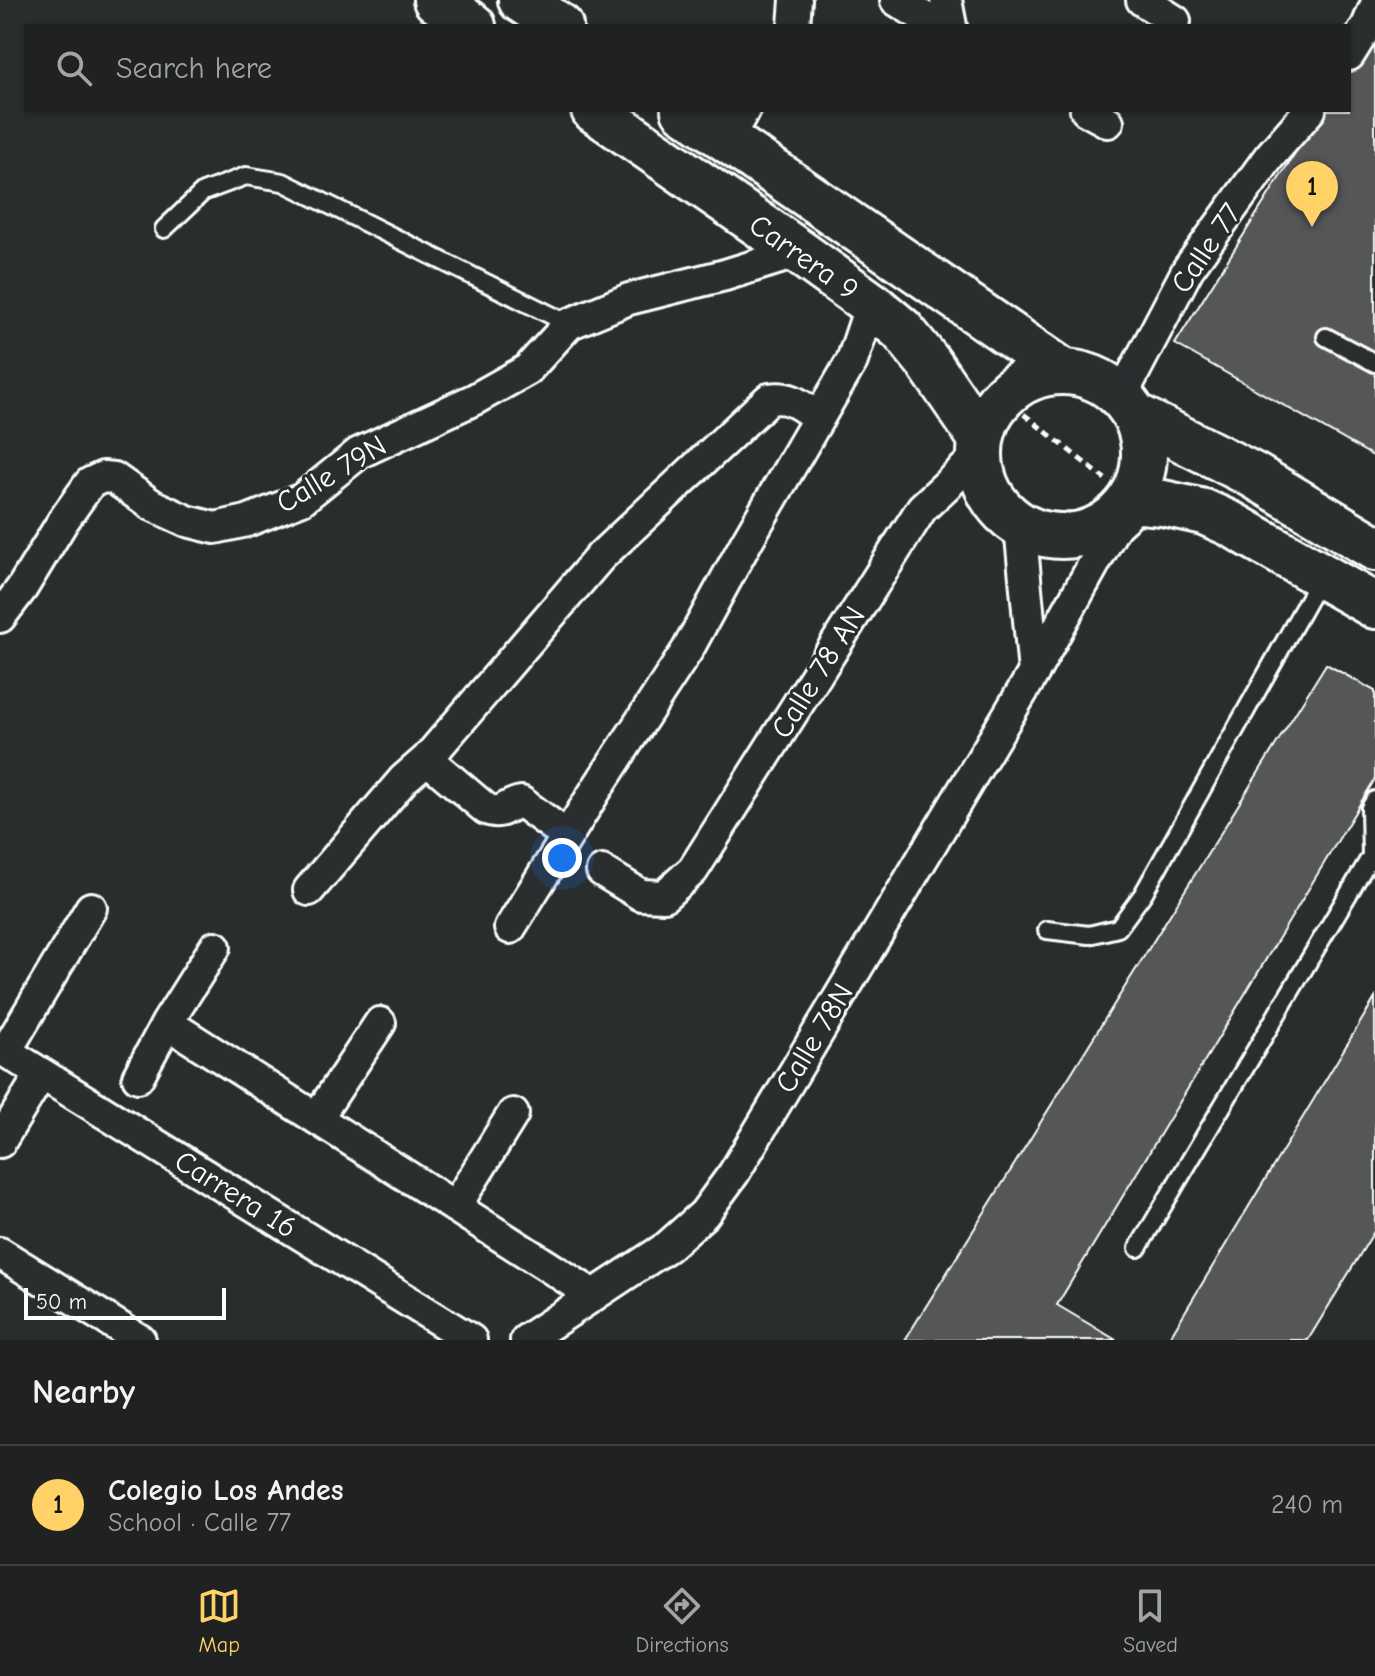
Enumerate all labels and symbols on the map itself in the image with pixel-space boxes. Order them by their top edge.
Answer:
pin: 1 [1286,161,1338,227]
street label: Calle 77 [1164,197,1249,300]
street label: Carrera 9 [742,207,865,308]
street label: Calle 79N [270,428,393,521]
street label: Calle 78 AN [764,600,873,745]
your location [542,838,582,878]
street label: Calle 78N [768,977,861,1099]
street label: Carrera 16 [168,1143,303,1246]
scale bar [24,1284,226,1320]

